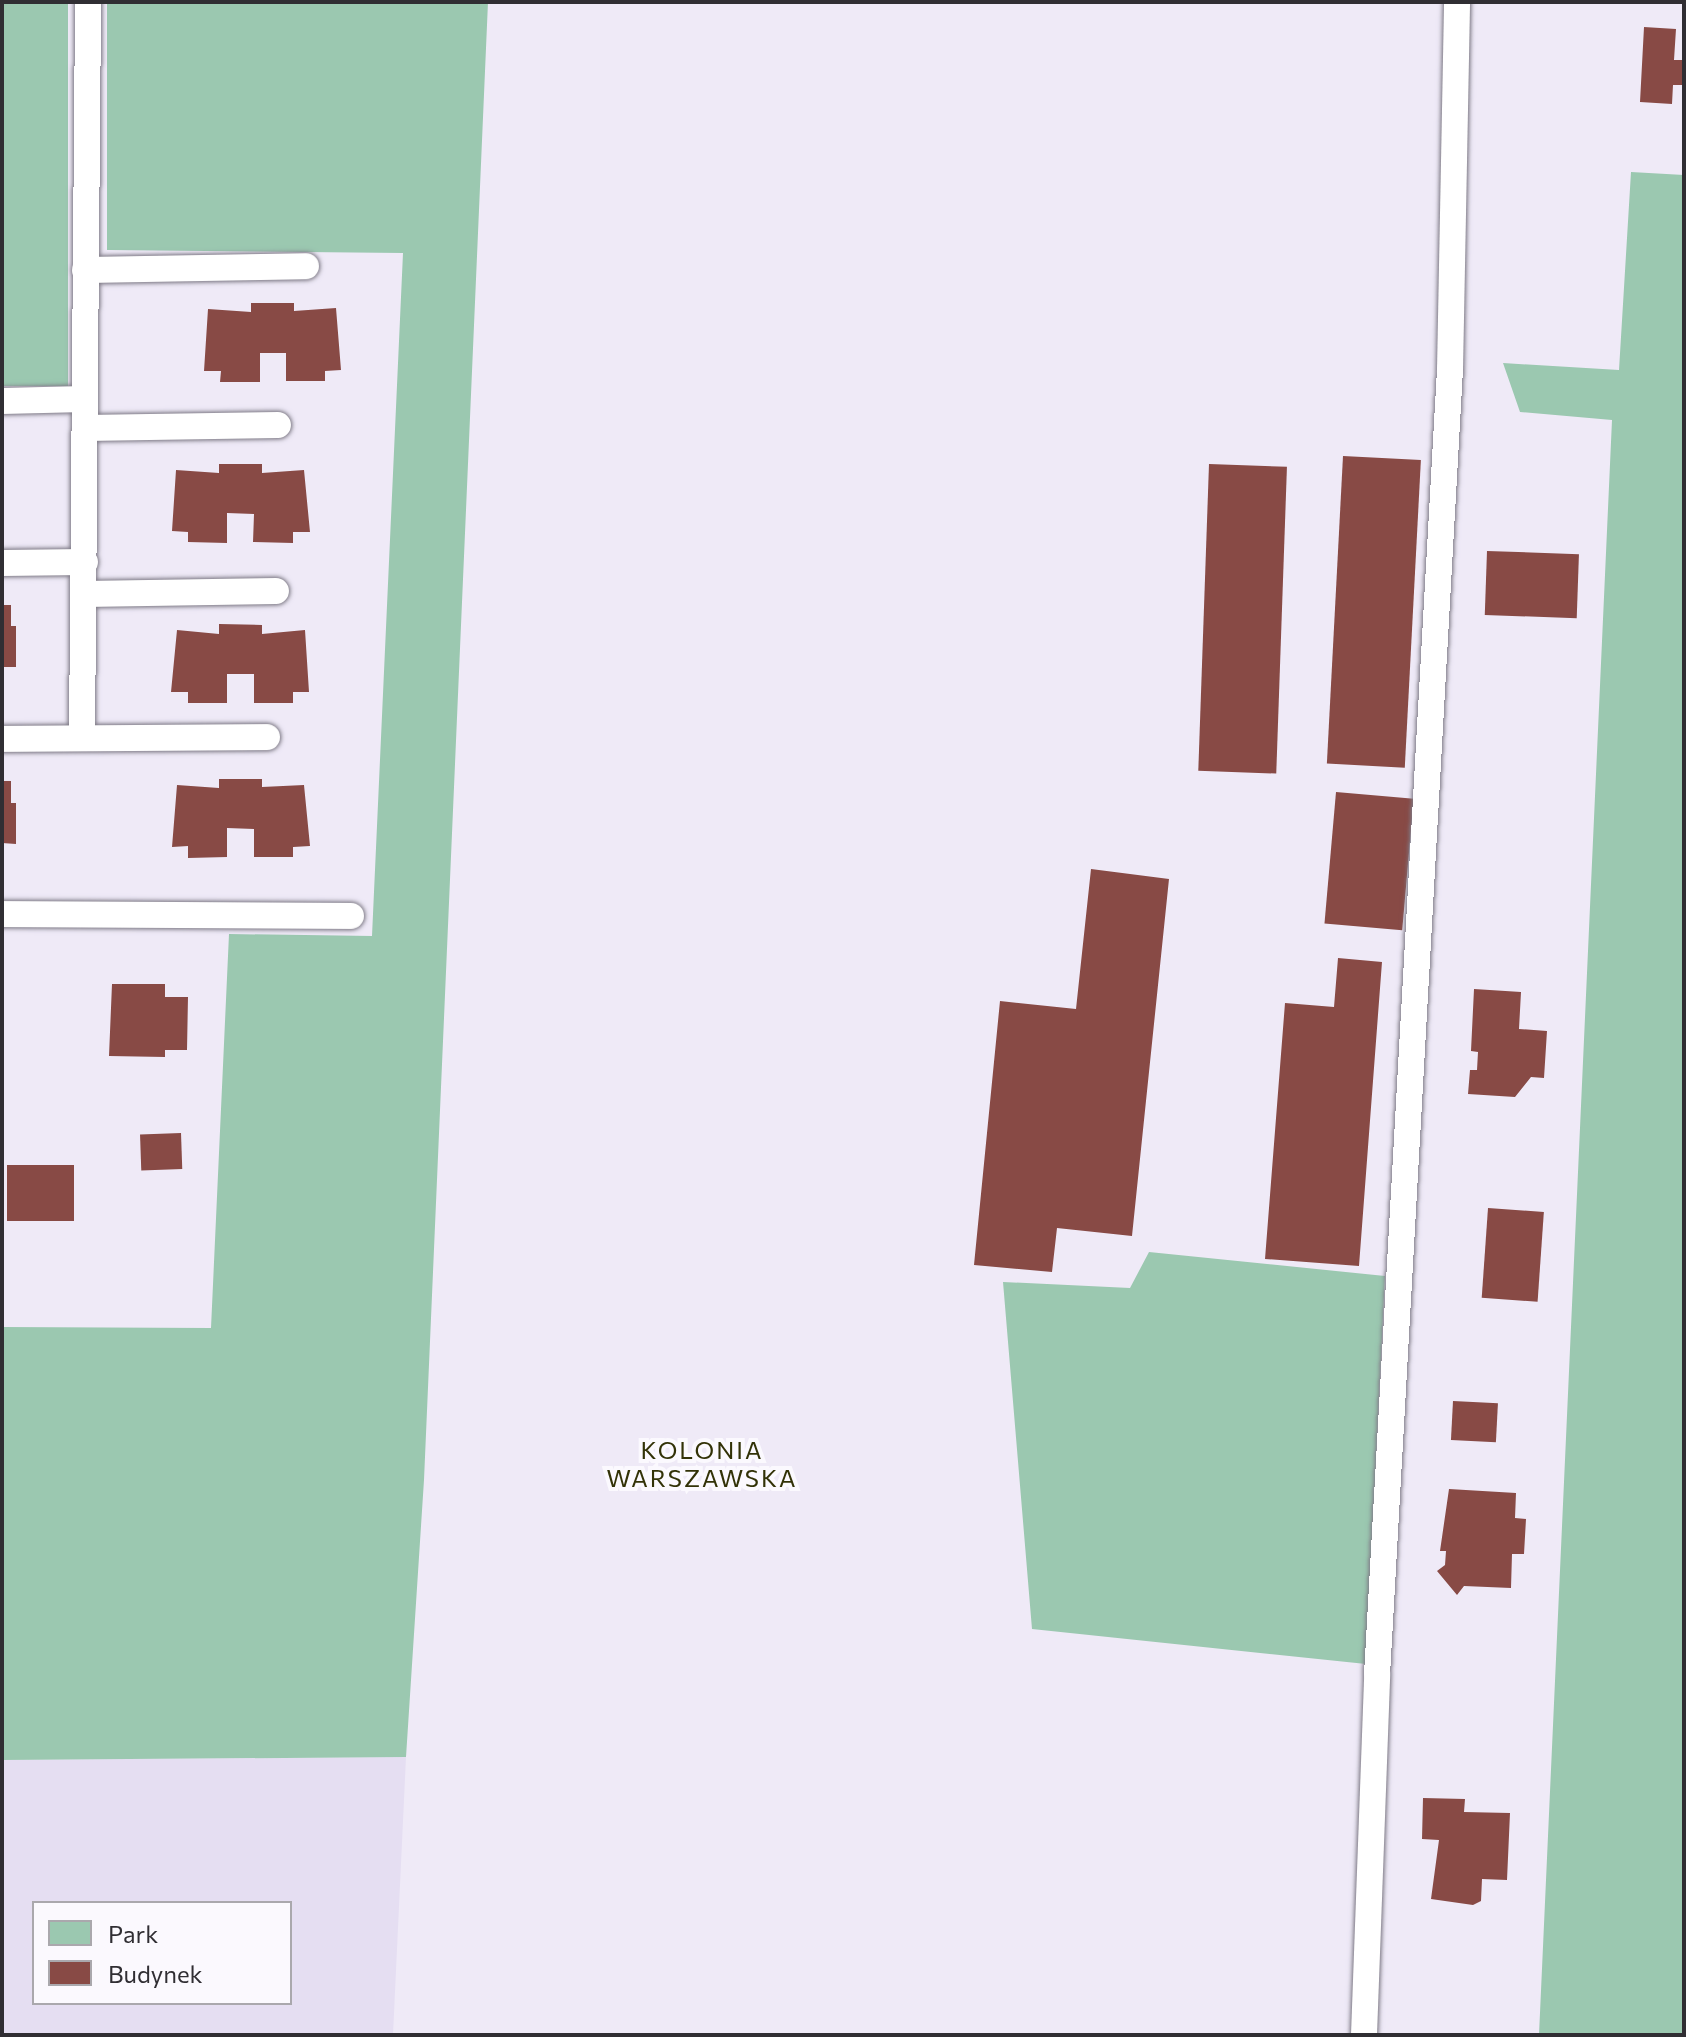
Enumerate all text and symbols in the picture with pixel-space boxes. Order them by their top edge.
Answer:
district label: KOLONIA WARSZAWSKA [606,1436,798,1492]
legend [32,1901,292,2005]
text: Park [108,1919,158,1948]
text: Budynek [108,1959,203,1988]

